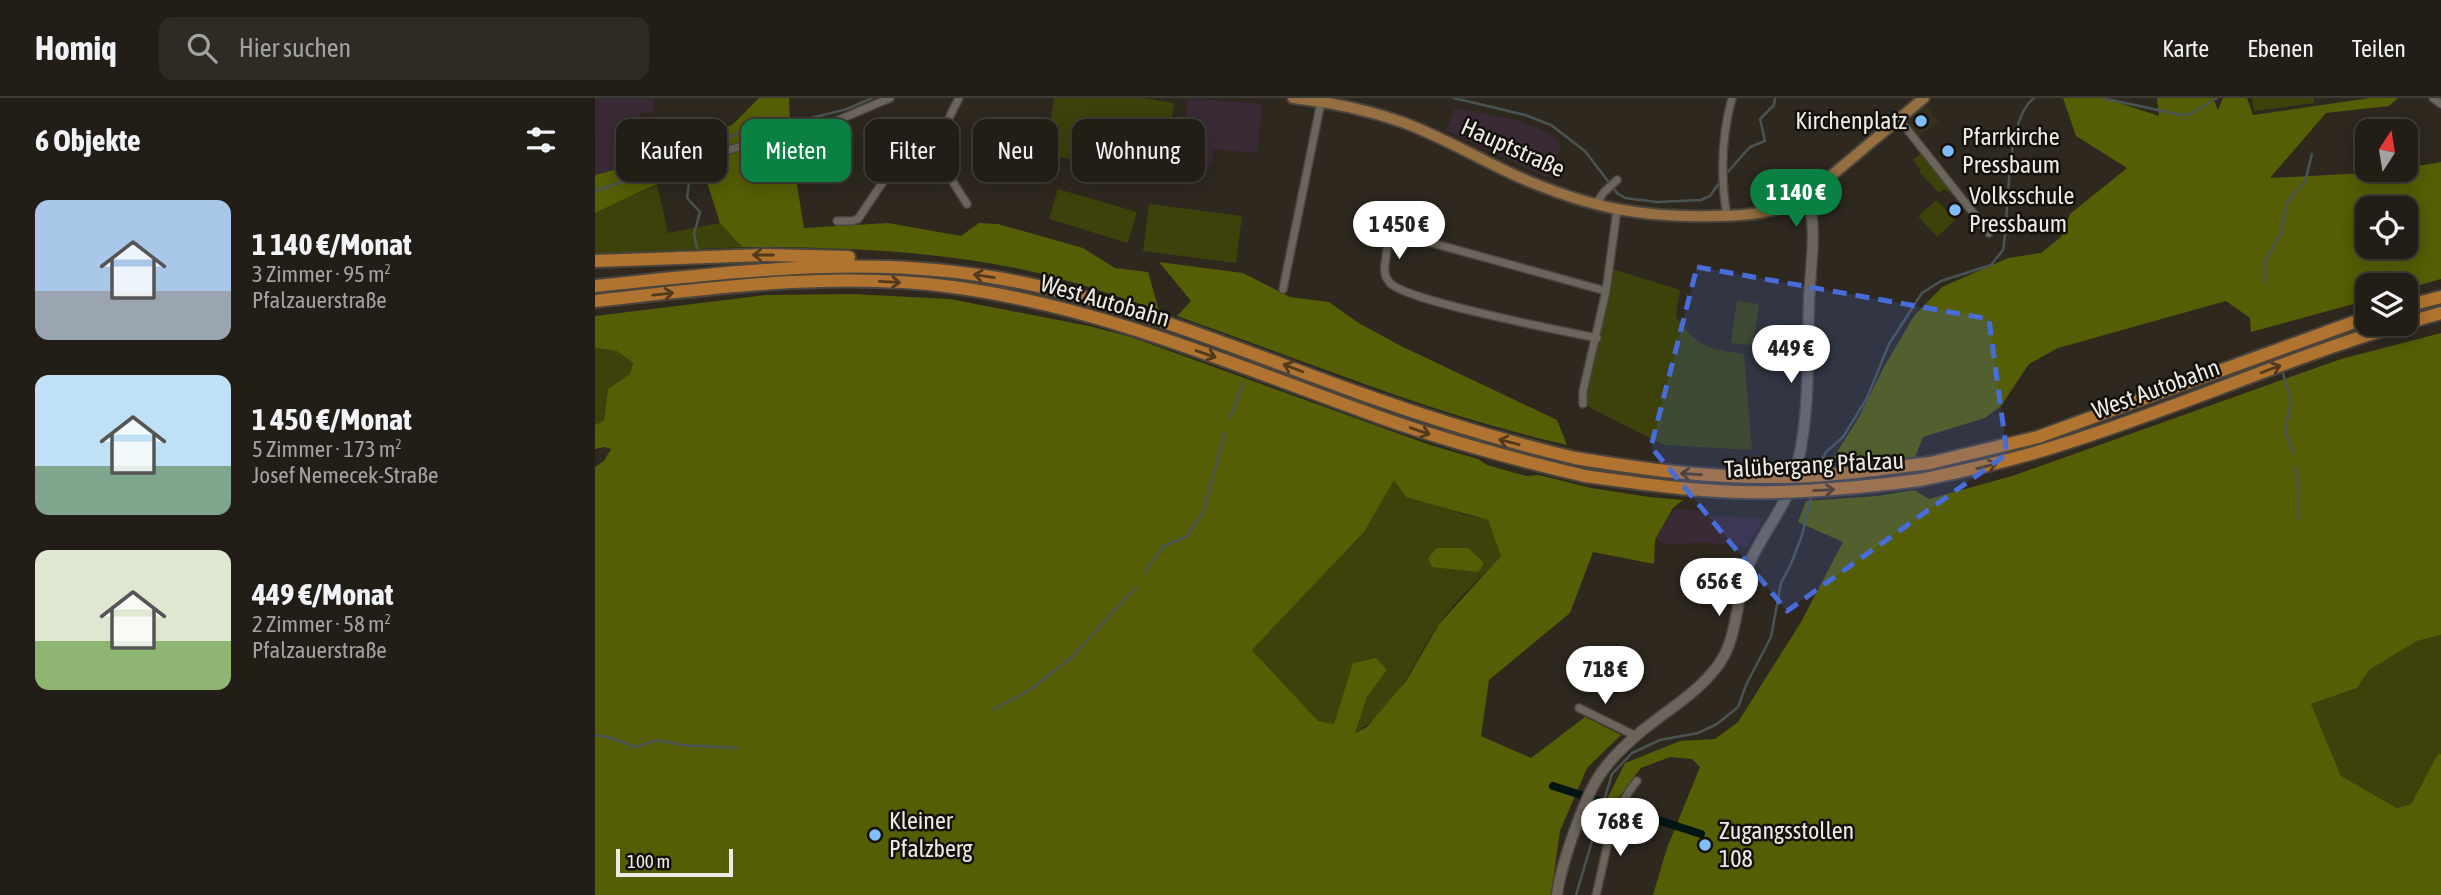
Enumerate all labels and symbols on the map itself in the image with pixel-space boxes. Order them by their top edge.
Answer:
place label: Kirchenplatz [1795,107,1907,134]
street label: Hauptstraße [1457,113,1569,182]
marker: Kirchenplatz [1913,113,1929,129]
north arrow [2355,119,2419,182]
place label: Pfarrkirche Pressbaum [1962,123,2060,178]
marker: Pfarrkirche Pressbaum [1940,143,1956,159]
pin: 1 140 € [1731,170,1861,229]
place label: Volksschule Pressbaum [1969,182,2074,237]
pin: 1 450 € [1334,202,1464,261]
marker: Volksschule Pressbaum [1947,202,1963,218]
one-way arrow [752,248,775,262]
one-way arrow [973,269,996,282]
street label: West Autobahn [1037,269,1173,332]
one-way arrow [878,275,901,288]
one-way arrow [651,287,674,300]
pin: 449 € [1742,326,1840,385]
one-way arrow [1194,349,1216,361]
street label: West Autobahn [2089,353,2223,424]
one-way arrow [1283,361,1305,374]
one-way arrow [2260,361,2282,374]
one-way arrow [1408,426,1430,438]
one-way arrow [1498,435,1520,448]
street label: Talübergang Pfalzau [1723,446,1905,483]
one-way arrow [1975,458,1997,471]
one-way arrow [1680,467,1703,480]
one-way arrow [1812,484,1835,497]
pin: 656 € [1670,559,1768,618]
pin: 718 € [1556,646,1654,706]
pin: 768 € [1571,798,1669,858]
place label: Kleiner Pfalzberg [889,807,973,862]
place label: Zugangsstollen 108 [1719,817,1854,872]
marker: Kleiner Pfalzberg [867,827,883,843]
marker: Zugangsstollen 108 [1697,837,1713,853]
scale bar [616,846,733,878]

